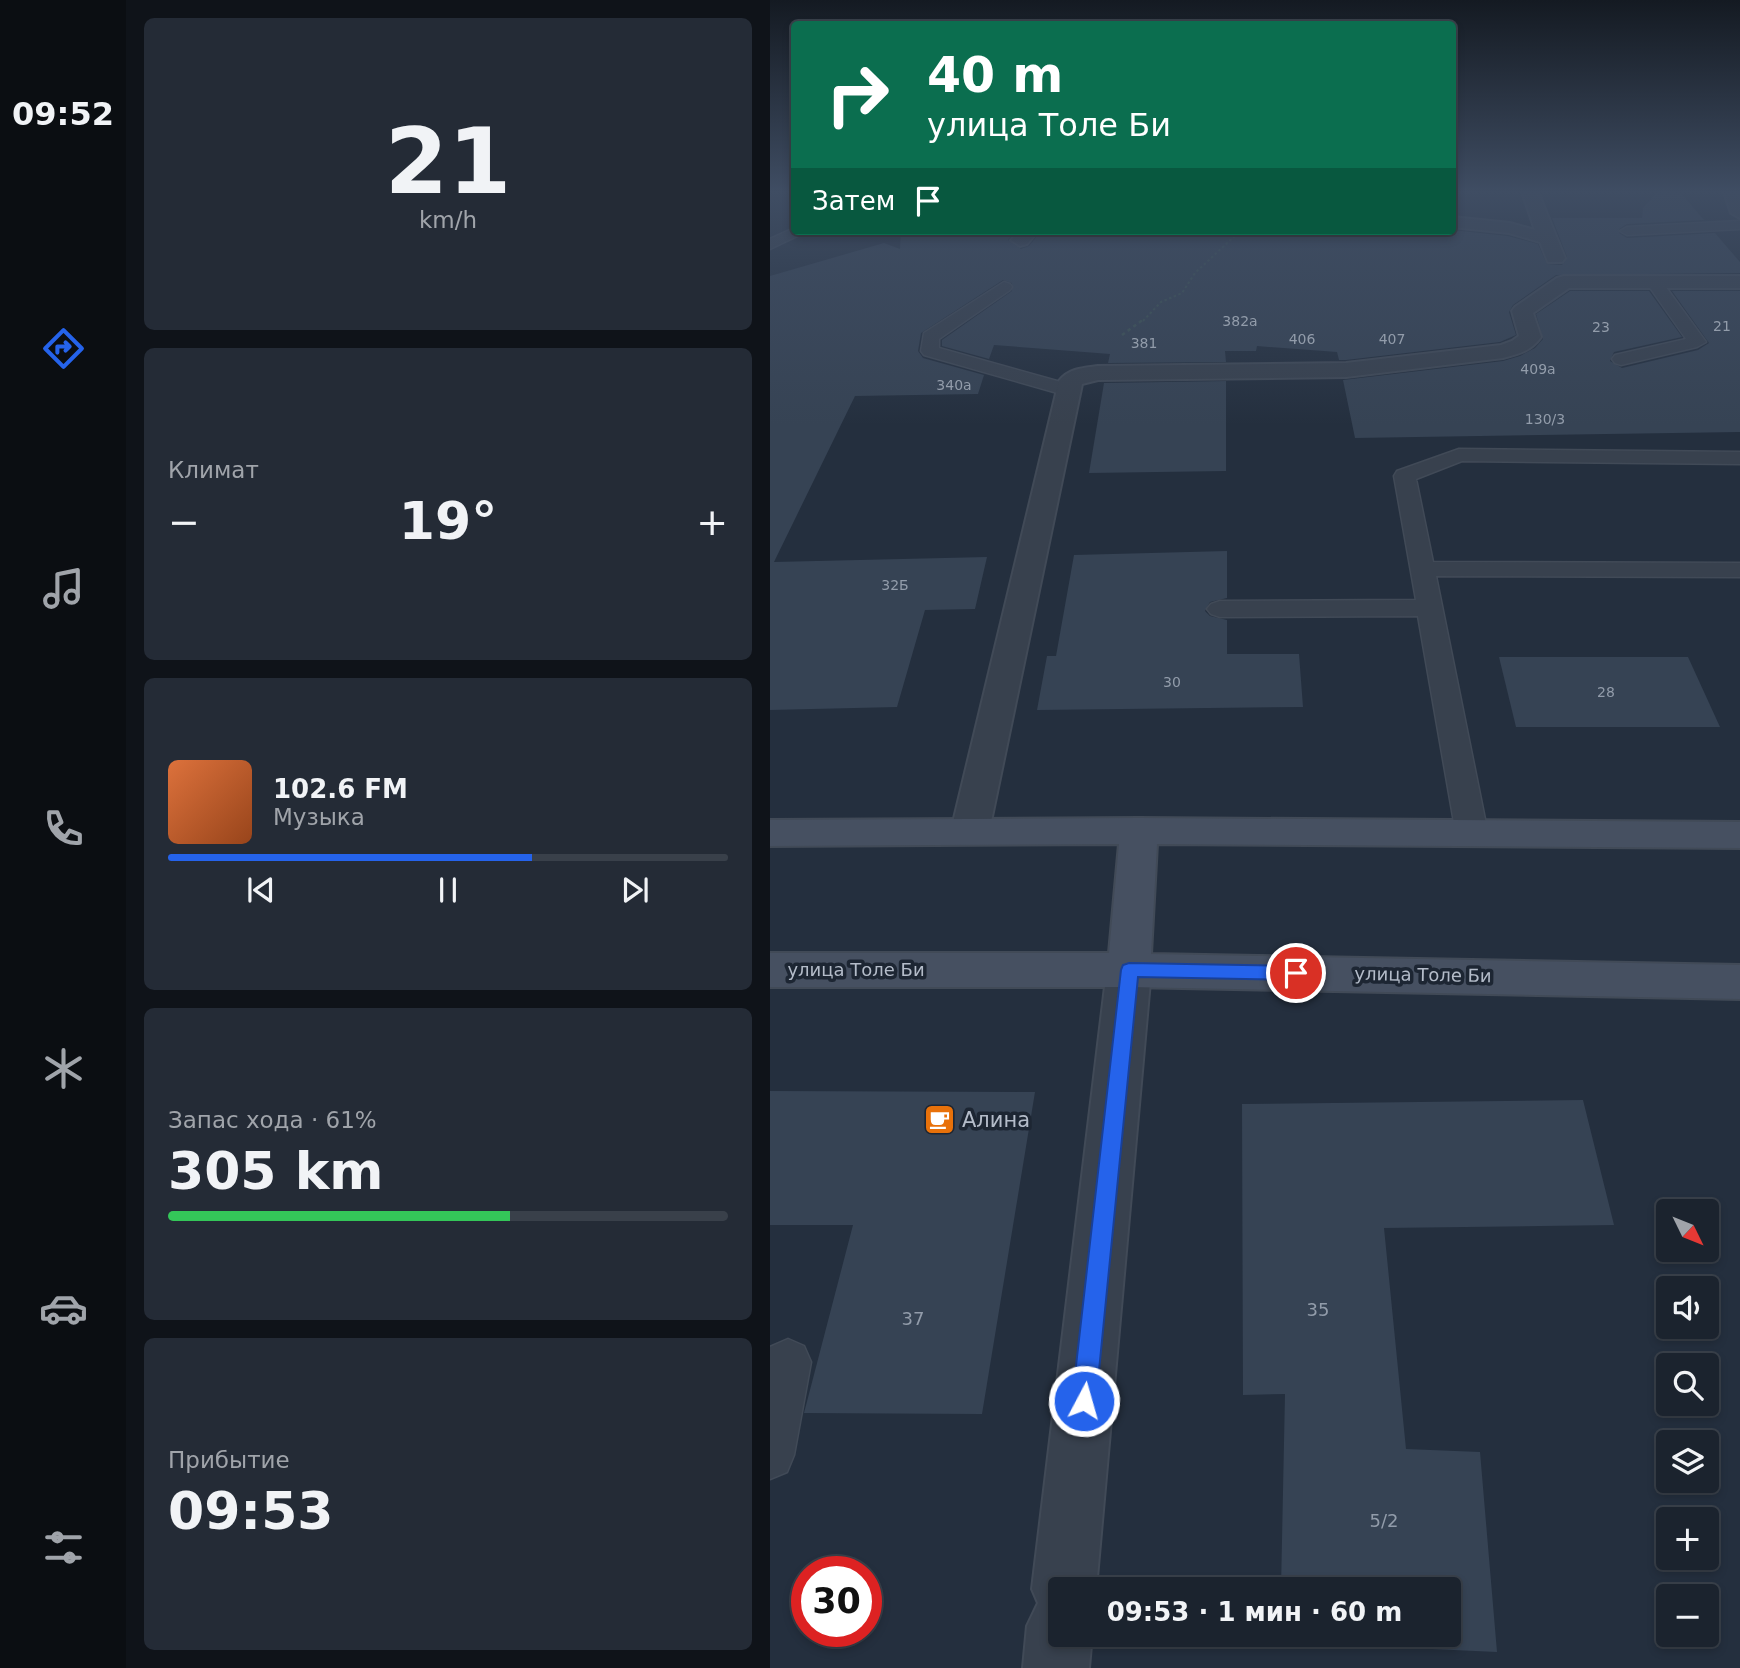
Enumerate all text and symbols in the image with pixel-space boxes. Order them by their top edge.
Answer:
text: 40 m [927,47,1063,104]
icon: right [812,49,903,140]
text: 09:52 [12,95,114,133]
text: улица Толе Би [927,106,1171,144]
text: 21 [385,109,511,214]
icon: arrive [909,182,947,220]
text: Затем [812,186,895,216]
text: km/h [419,207,477,233]
house number: 382а [1222,313,1258,329]
house number: 21 [1713,318,1731,334]
house number: 23 [1592,319,1610,335]
icon: directions [39,324,88,373]
house number: 406 [1289,331,1315,347]
house number: 407 [1379,331,1405,347]
house number: 381 [1131,335,1157,351]
house number: 409а [1520,361,1556,377]
house number: 340а [936,377,972,393]
house number: 130/3 [1525,411,1565,427]
text: Климат [168,457,259,483]
text: 19° [399,491,497,551]
text: − [168,500,200,544]
text: + [696,500,728,544]
icon: music [39,564,88,613]
house number: 32Б [881,577,909,593]
house number: 30 [1163,674,1181,690]
house number: 28 [1597,684,1615,700]
text: 102.6 FM [273,774,408,804]
icon: phone [39,804,88,853]
text: Музыка [273,804,365,830]
icon: previous [242,871,280,909]
icon: pause [429,871,467,909]
icon: next [616,871,654,909]
pin [1266,943,1326,1003]
icon: arrive [1277,954,1315,992]
street label: улица Толе Би [787,959,925,980]
street label: улица Толе Би [1354,963,1492,986]
icon: climate [39,1044,88,1093]
cafe icon: Алина [922,1103,956,1137]
text: Запас хода · 61% [168,1107,377,1133]
place label: Алина [962,1108,1030,1132]
text: 305 km [168,1141,383,1201]
north arrow [1656,1199,1718,1262]
map controls [1656,1199,1719,1647]
button: sound [1656,1276,1719,1339]
icon: car [39,1284,88,1333]
house number: 35 [1307,1299,1329,1320]
house number: 37 [902,1308,924,1329]
button: search [1656,1353,1719,1416]
position arrow [1047,1364,1121,1438]
button: layers [1656,1430,1719,1493]
text: Прибытие [168,1447,290,1473]
text: 09:53 [168,1481,334,1541]
button: + [1656,1507,1719,1570]
house number: 5/2 [1370,1510,1398,1531]
icon: filters [39,1523,88,1572]
speed limit sign: 30 [791,1556,882,1647]
button: − [1656,1584,1719,1647]
text: 09:53 · 1 мин · 60 m [1107,1597,1402,1627]

